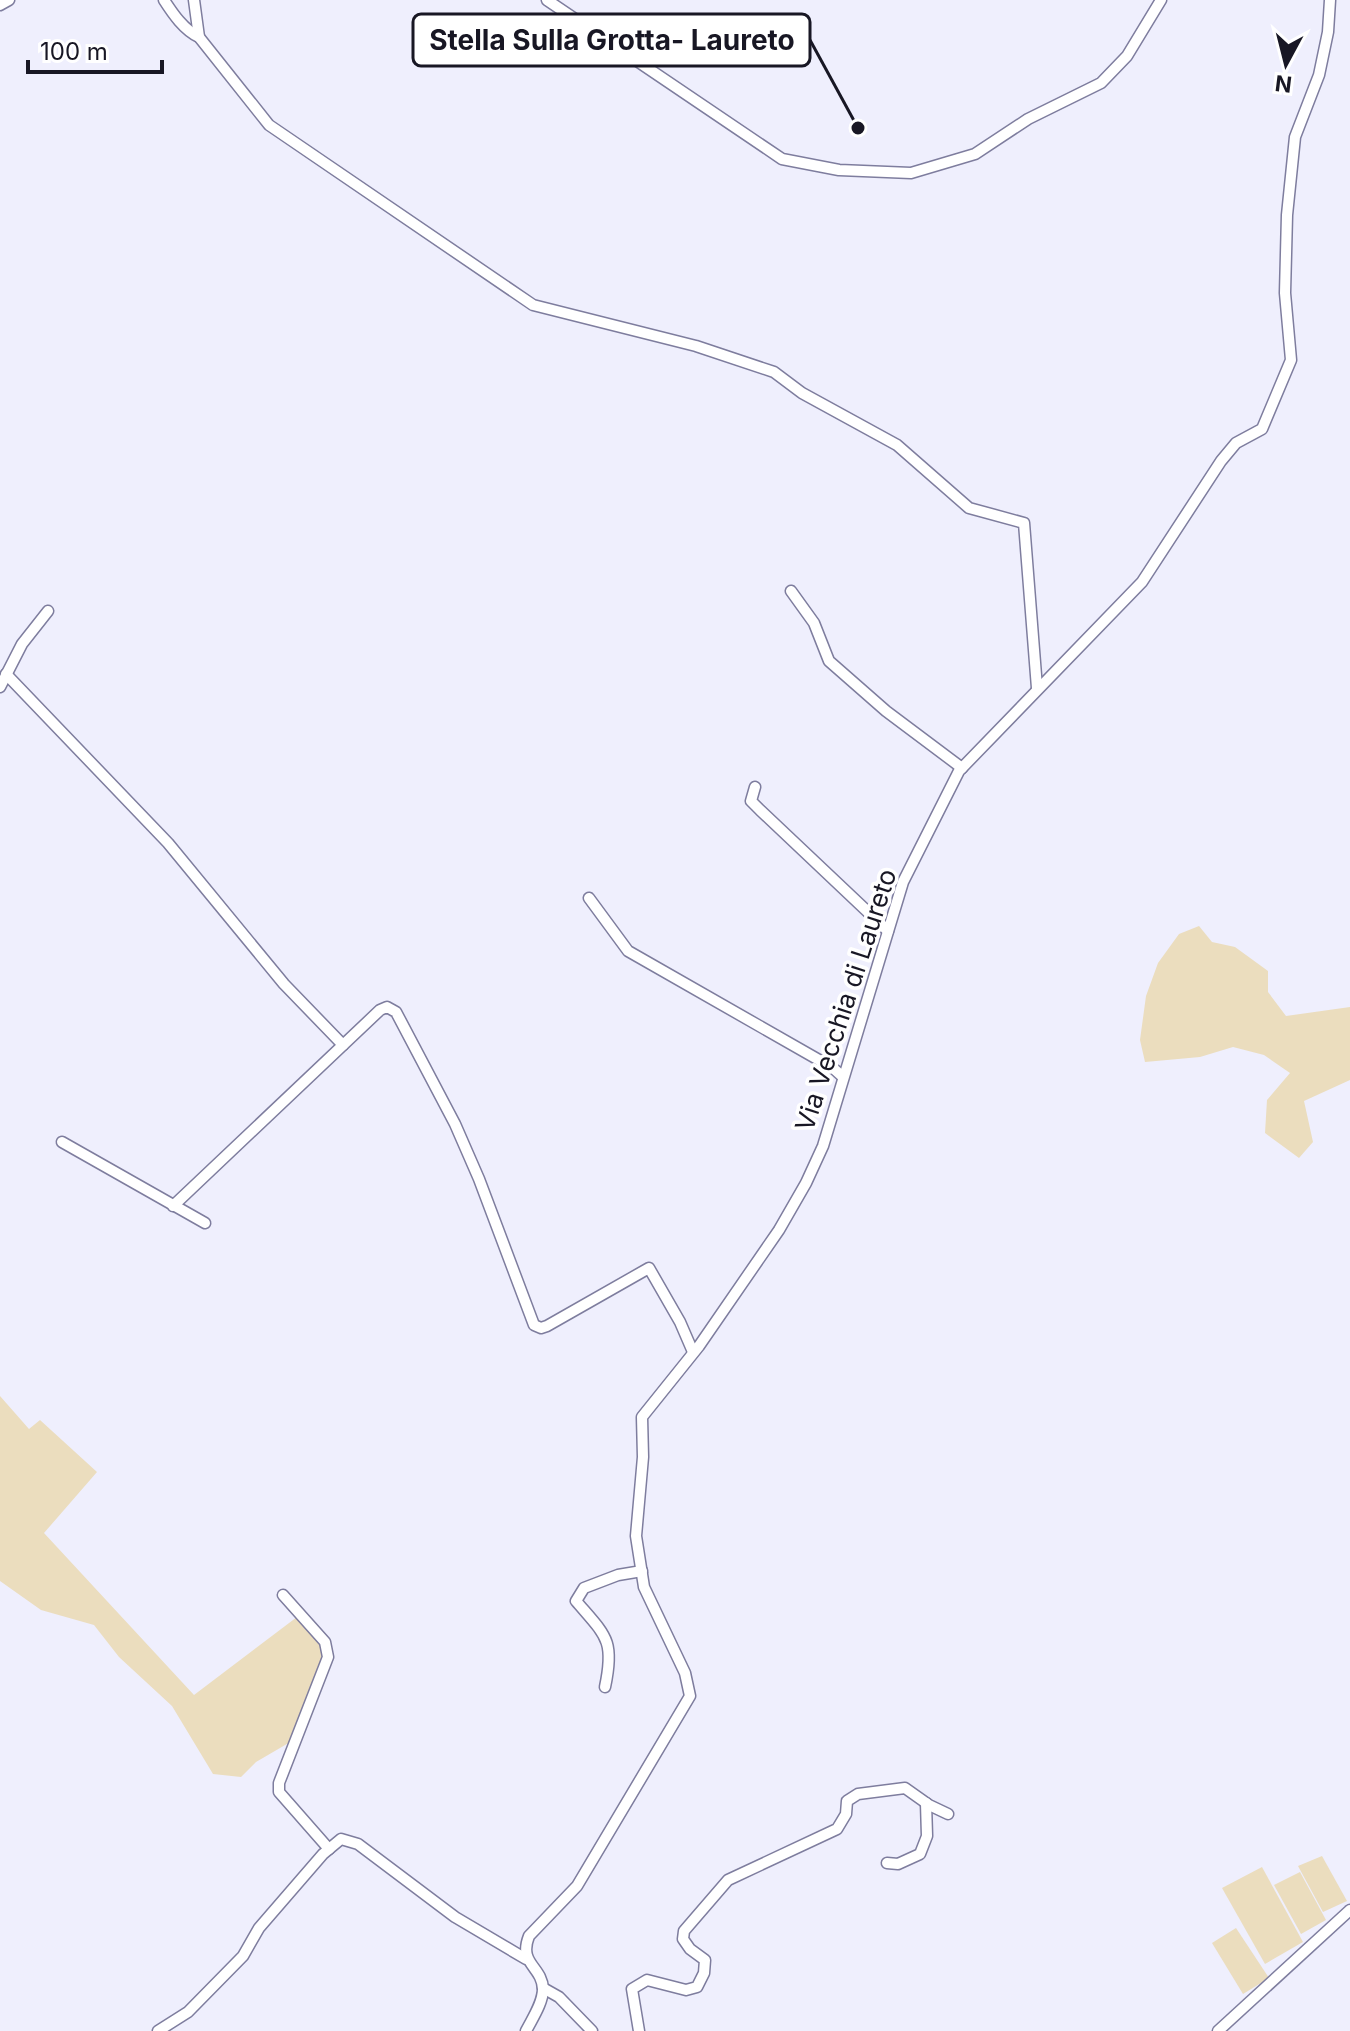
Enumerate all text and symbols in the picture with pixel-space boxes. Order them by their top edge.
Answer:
callout: Stella Sulla Grotta- Laureto [413,14,810,66]
text: Stella Sulla Grotta- Laureto [429,23,795,57]
scale bar [28,24,162,74]
north arrow [1246,24,1326,104]
text: 100 m [40,37,108,66]
text: N [1274,70,1293,98]
street label: Via Vecchia di Laureto [788,865,903,1135]

